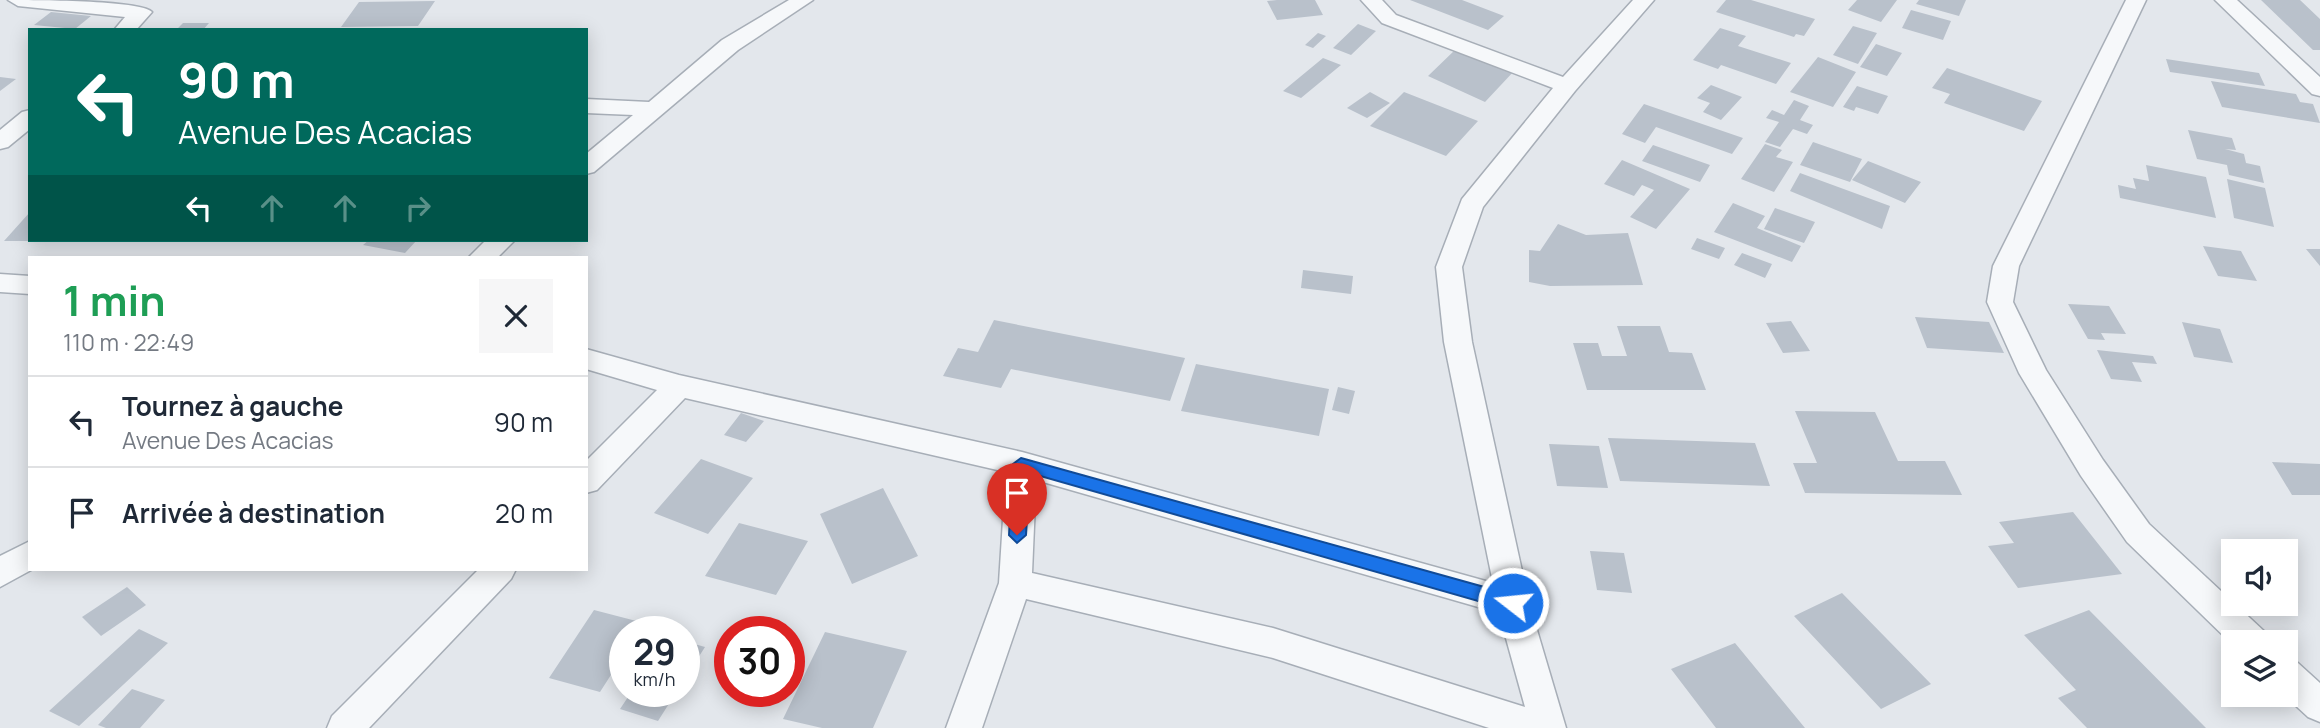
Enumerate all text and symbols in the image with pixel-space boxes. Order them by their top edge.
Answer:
text: 90 m [178,46,295,113]
icon: left [63,56,154,147]
text: Avenue Des Acacias [178,110,472,154]
icon: left [180,189,218,227]
icon: ahead [253,189,291,227]
icon: ahead [326,189,364,227]
icon: right [399,189,437,227]
text: 1 min [63,271,166,329]
button: close [479,279,553,353]
text: 110 m · 22:49 [63,326,194,358]
text: Tournez à gauche [122,388,343,424]
icon: left [63,403,101,441]
text: 90 m [494,404,553,440]
text: Avenue Des Acacias [122,424,334,456]
pin [987,463,1047,535]
icon: arrive [998,474,1036,512]
icon: arrive [63,494,101,532]
text: Arrivée à destination [122,495,385,531]
text: 20 m [495,495,553,531]
map controls [2221,539,2298,707]
button: sound [2221,539,2298,616]
position arrow [1476,566,1550,640]
speed limit sign: 30 [714,616,805,707]
text: 29 [633,628,676,676]
button: layers [2221,630,2298,707]
text: km/h [634,667,675,691]

